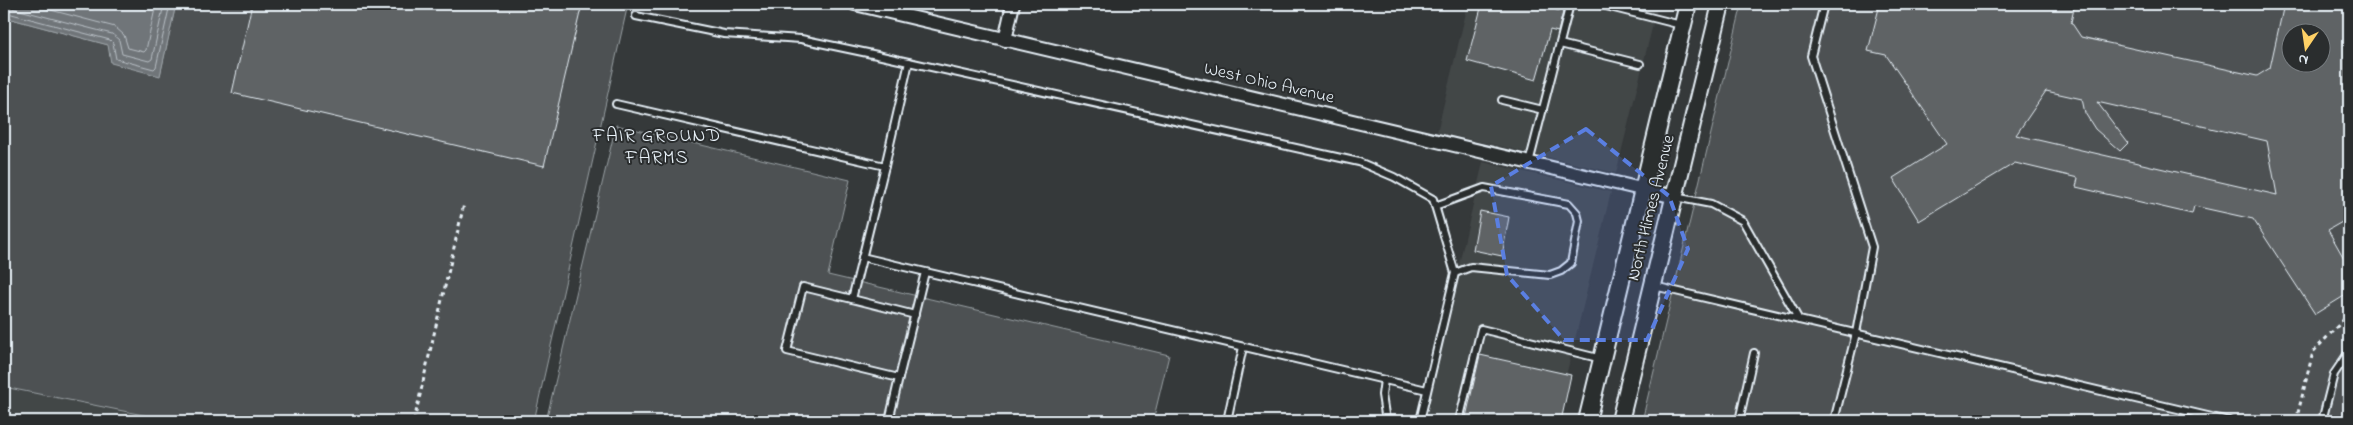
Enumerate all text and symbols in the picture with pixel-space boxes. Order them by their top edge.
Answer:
north arrow [2280,22,2330,72]
text: N [2296,48,2310,70]
street label: West Ohio Avenue [1201,56,1338,112]
district label: FAIR GROUND FARMS [592,123,721,172]
street label: North Himes Avenue [1621,131,1683,284]

